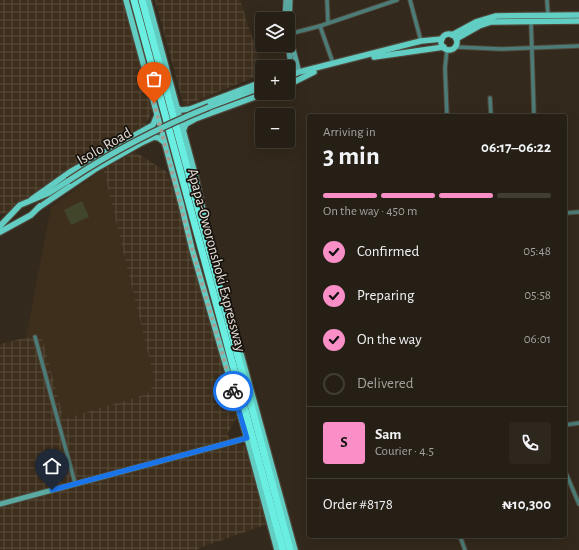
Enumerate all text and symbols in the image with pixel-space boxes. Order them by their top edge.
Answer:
map controls [255,12,295,148]
button: layers [255,12,295,52]
button: + [255,60,295,100]
pin [137,62,171,103]
icon: bag [143,68,165,90]
button: − [255,108,295,148]
street label: Isolo Road [75,125,134,168]
text: Arriving in [323,126,376,139]
text: 06:17–06:22 [481,140,551,155]
text: 3 min [323,143,380,169]
street label: Apapa-Oworonshoki Expressway [185,167,248,354]
text: On the way · 450 m [323,205,417,218]
icon: check [323,241,345,263]
text: Confirmed [357,244,419,259]
text: 05:48 [523,245,551,258]
icon: check [323,285,345,307]
text: Preparing [357,288,414,303]
text: 05:58 [524,289,551,302]
icon: check [323,329,345,351]
text: On the way [357,332,422,347]
text: 06:01 [524,333,551,346]
courier [213,371,253,411]
text: Delivered [357,376,414,391]
icon: bike [222,380,244,402]
button: phone [509,422,551,464]
text: Sam [375,427,401,442]
text: S [340,435,348,450]
text: Courier · 4.5 [375,445,434,458]
pin [35,449,69,490]
icon: home [41,455,63,477]
text: Order #8178 [323,497,393,512]
text: ₦10,300 [502,497,551,512]

